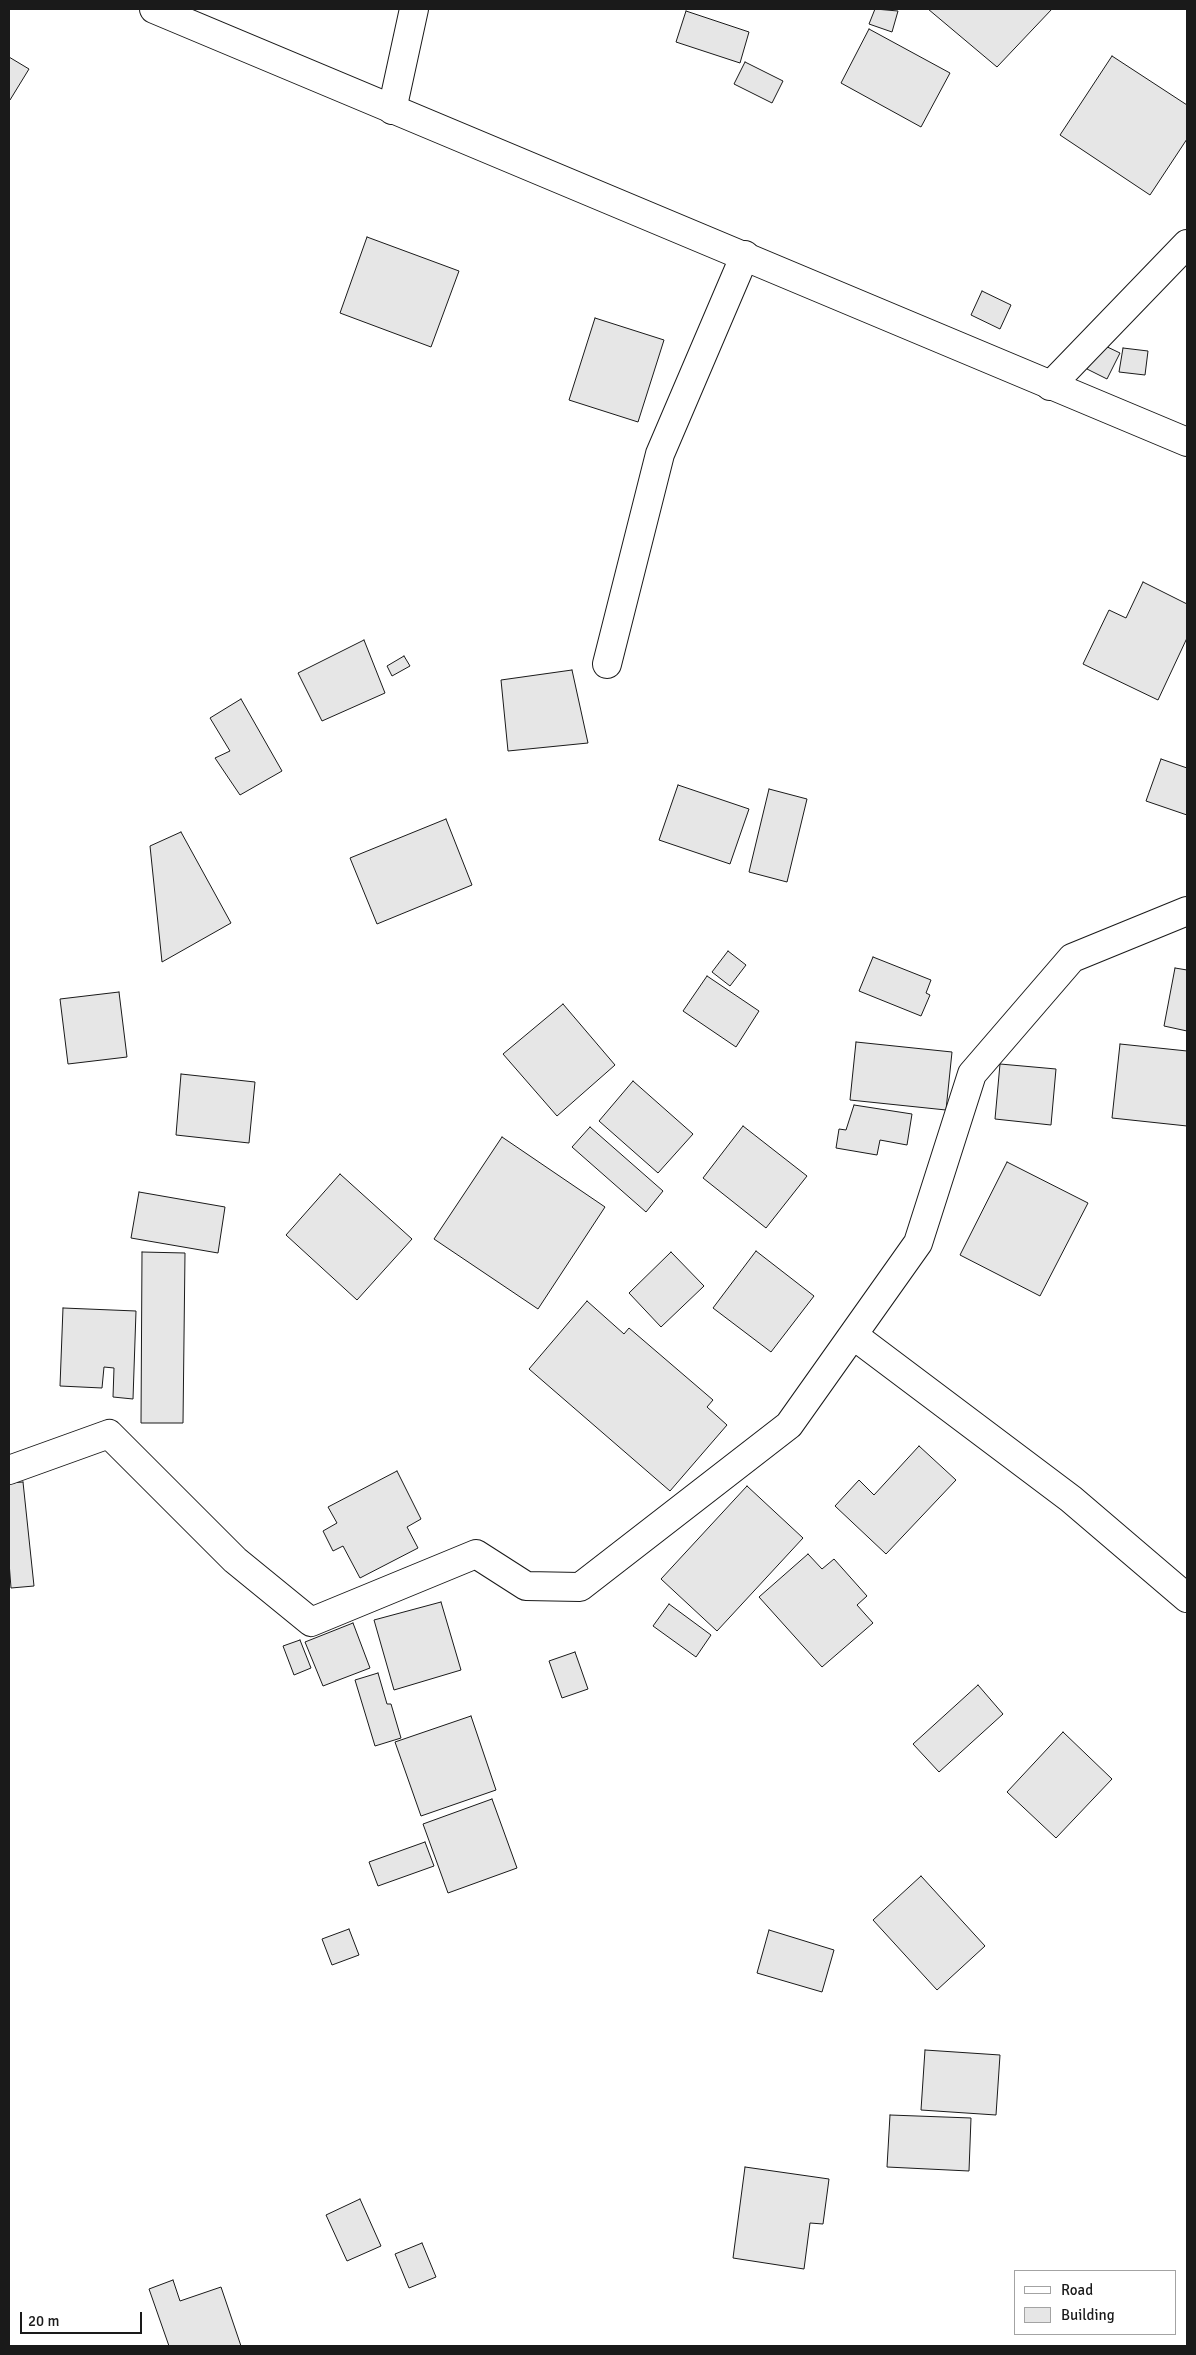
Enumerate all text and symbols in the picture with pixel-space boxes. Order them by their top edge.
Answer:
legend [1014,2270,1176,2335]
text: Road [1061,2281,1093,2299]
scale bar [22,2302,145,2334]
text: Building [1061,2306,1115,2324]
text: 20 m [28,2312,59,2330]

